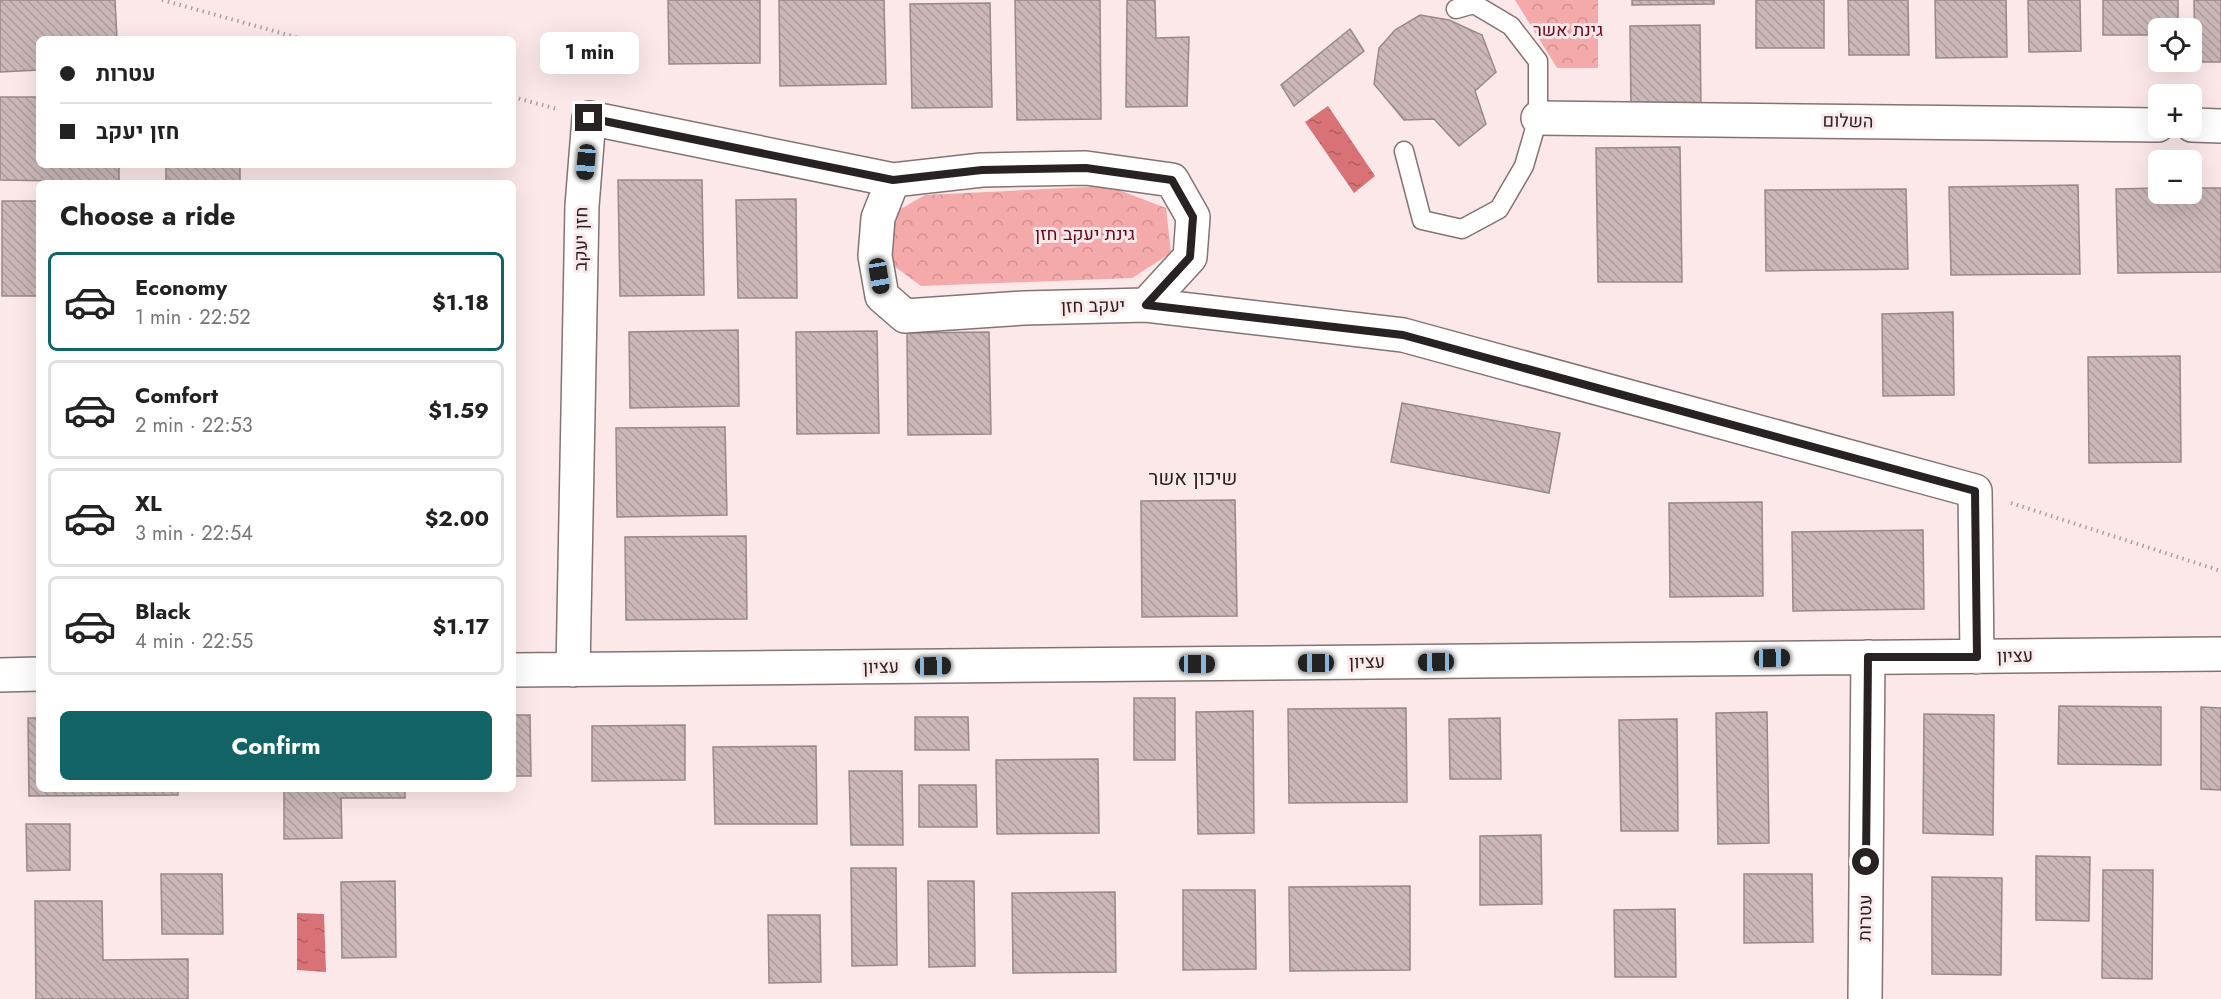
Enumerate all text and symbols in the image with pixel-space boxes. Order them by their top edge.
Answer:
park label: גינת אשר [1533,17,1603,43]
map controls [2148,18,2202,204]
button: locate [2148,18,2202,72]
callout: 1 min [540,31,638,73]
text: 1 min [565,38,614,67]
text: עטרות [96,57,156,89]
button: + [2148,84,2202,138]
route end [575,104,602,131]
street label: השלום [1822,108,1874,134]
text: חזן יעקב [96,115,179,147]
car [575,143,597,181]
button: − [2148,150,2202,204]
text: Choose a ride [60,196,235,235]
street label: חזן יעקב [567,207,595,271]
park label: גינת יעקב חזן [1035,221,1135,247]
car [867,257,891,295]
text: Economy [135,271,227,303]
icon: car [63,275,117,329]
text: $1.18 [432,286,489,318]
street label: יעקב חזן [1061,292,1125,320]
text: 1 min · 22:52 [135,303,251,332]
text: Comfort [135,379,218,411]
icon: car [63,383,117,437]
text: $1.59 [428,394,489,426]
text: 2 min · 22:53 [135,411,253,440]
district label: שיכון אשר [1149,464,1237,493]
text: XL [135,487,162,519]
icon: car [63,491,117,545]
text: $2.00 [425,502,489,534]
text: 3 min · 22:54 [135,519,253,548]
text: Black [135,595,191,627]
icon: car [63,599,117,653]
text: $1.17 [433,610,489,642]
text: 4 min · 22:55 [135,627,253,656]
street label: עציון [1997,643,2033,669]
street label: עציון [1349,649,1385,675]
car [1754,649,1790,667]
car [1418,653,1454,671]
street label: עציון [863,654,899,680]
car [1298,654,1334,672]
car [1179,655,1215,673]
car [915,657,951,675]
button: Confirm [60,711,492,780]
route start [1852,848,1879,875]
street label: עטרות [1852,894,1878,942]

